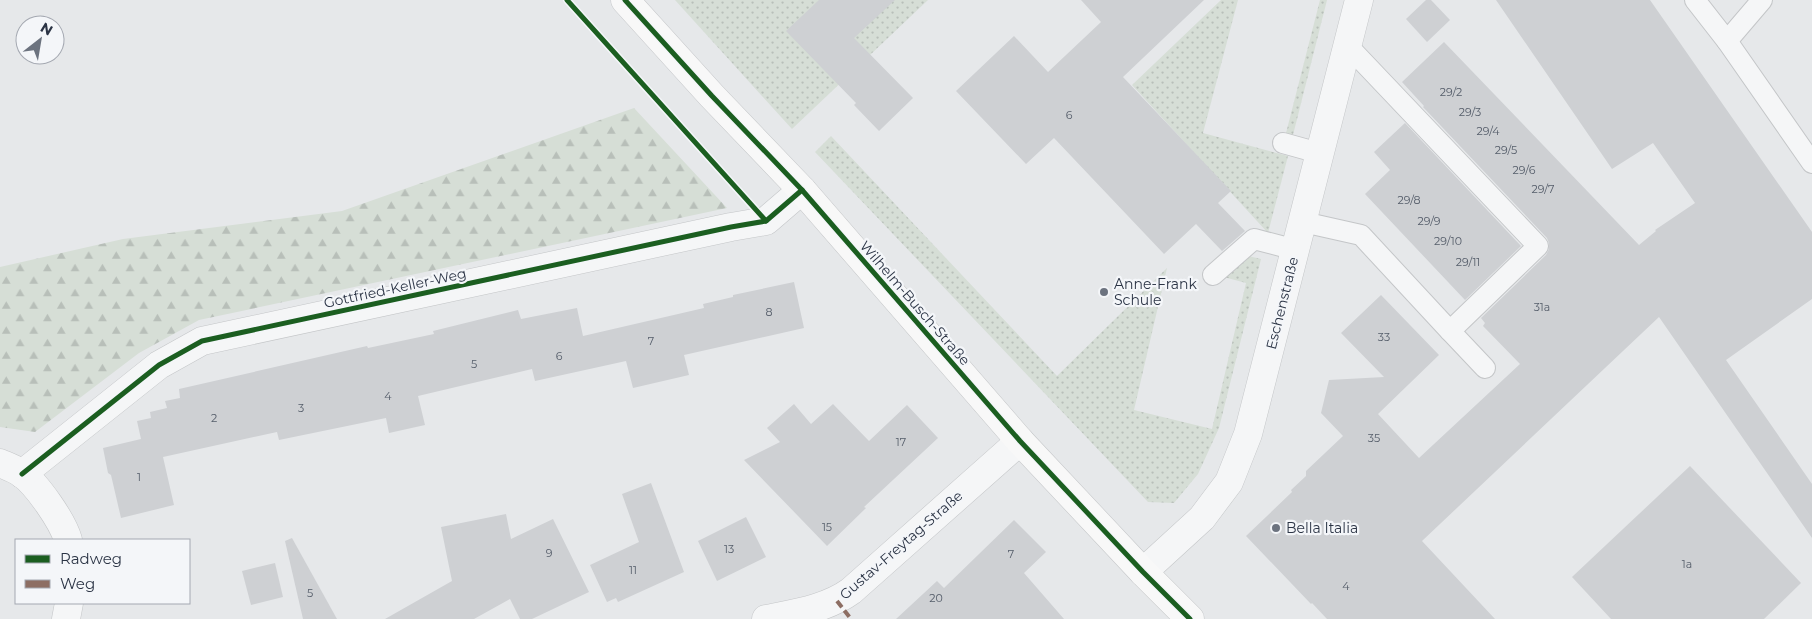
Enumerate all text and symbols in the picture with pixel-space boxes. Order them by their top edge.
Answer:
north arrow [15,15,65,65]
text: N [37,18,56,39]
house number: 29/2 [1440,85,1462,99]
house number: 29/3 [1459,105,1481,119]
house number: 6 [1066,108,1073,122]
house number: 29/4 [1477,124,1500,138]
house number: 29/5 [1495,143,1517,157]
house number: 29/6 [1513,163,1536,177]
house number: 29/7 [1531,182,1555,196]
house number: 29/8 [1397,193,1421,207]
house number: 29/9 [1417,214,1441,228]
house number: 29/10 [1434,234,1462,248]
street label: Wilhelm-Busch-Straße [856,237,974,369]
street label: Eschenstraße [1262,255,1302,351]
house number: 29/11 [1456,255,1480,269]
street label: Gottfried-Keller-Weg [322,264,468,312]
place label: Anne-Frank Schule [1114,275,1197,309]
marker: Anne-Frank Schule [1098,286,1110,298]
house number: 31a [1534,300,1550,314]
house number: 8 [765,305,773,319]
house number: 33 [1378,330,1390,344]
house number: 7 [648,334,654,348]
house number: 6 [556,349,563,363]
house number: 5 [471,357,477,371]
house number: 4 [384,389,392,403]
house number: 3 [298,401,304,415]
house number: 2 [211,411,217,425]
house number: 35 [1368,431,1380,445]
house number: 17 [896,435,906,449]
house number: 1 [137,470,141,484]
street label: Gustav-Freytag-Straße [836,487,966,603]
place label: Bella Italia [1286,519,1358,537]
house number: 15 [822,520,832,534]
marker: Bella Italia [1270,522,1282,534]
legend [15,539,190,604]
house number: 13 [724,542,734,556]
house number: 9 [546,546,553,560]
house number: 7 [1008,547,1014,561]
text: Radweg [60,549,122,568]
house number: 1a [1682,557,1692,571]
house number: 11 [629,563,637,577]
text: Weg [60,574,95,593]
house number: 4 [1342,579,1350,593]
house number: 5 [307,586,313,600]
house number: 20 [929,591,943,605]

